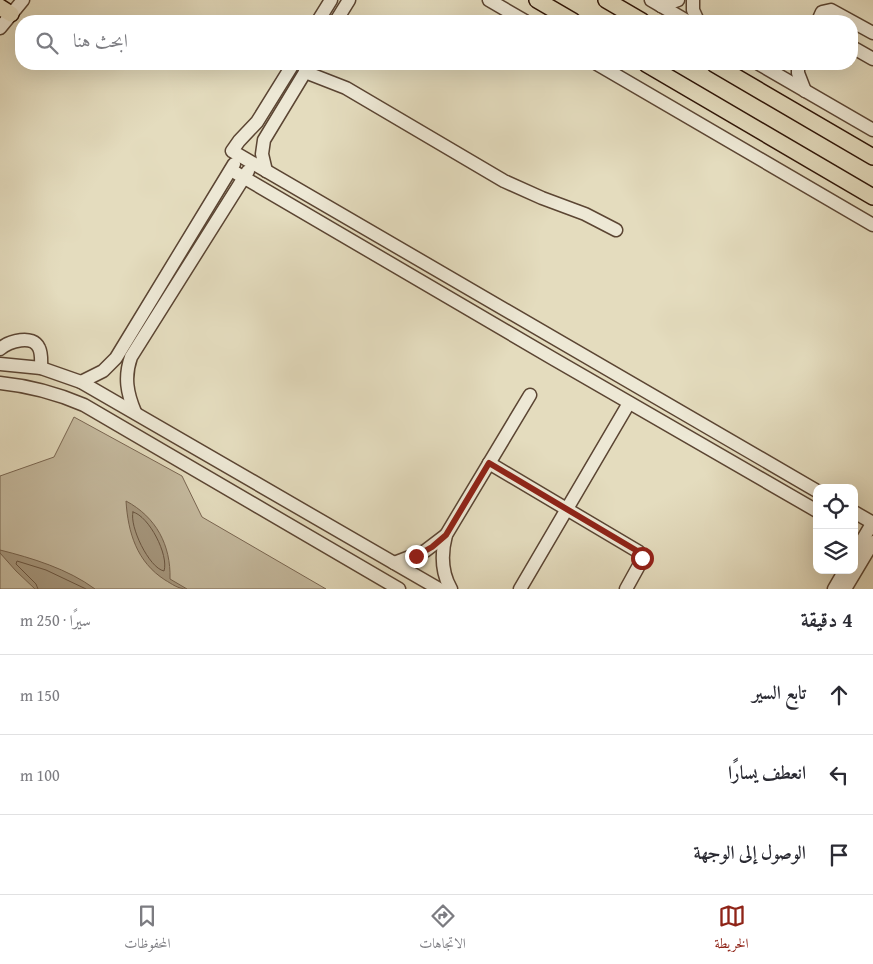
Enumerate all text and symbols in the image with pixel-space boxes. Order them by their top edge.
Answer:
search box [15,15,858,70]
text: ابحث هنا [73,26,128,54]
icon: search [33,29,61,57]
map controls [813,484,858,574]
button: locate [813,484,858,529]
button: layers [813,529,858,574]
route end [405,545,428,568]
route start [631,547,654,570]
text: 4 دقيقة [801,604,853,635]
text: سيرًا · 250 m [20,608,91,632]
text: تابع السير [752,678,806,706]
icon: ahead [825,681,853,709]
text: 150 m [20,683,60,707]
text: انعطف يسارًا [728,758,806,786]
icon: left [825,761,853,789]
text: 100 m [20,763,60,787]
text: الوصول إلى الوجهة [694,838,806,866]
icon: arrive [825,841,853,869]
tab: المحفوظات [124,902,171,957]
tab: الاتجاهات [419,902,466,957]
tab: الخريطة [715,902,749,957]

